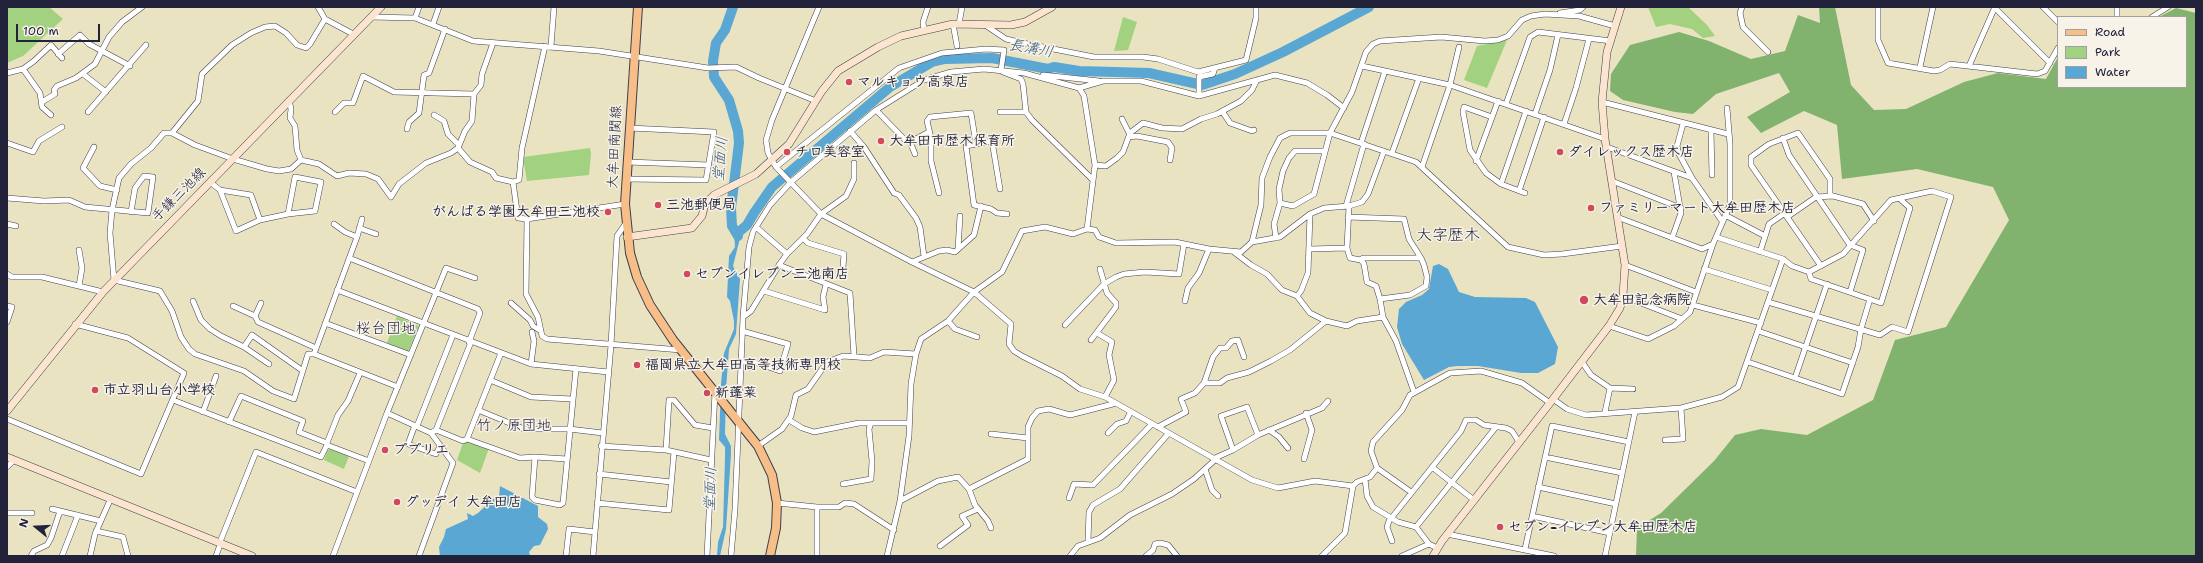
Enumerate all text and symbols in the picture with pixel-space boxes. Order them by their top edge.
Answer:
scale bar [18,16,102,42]
legend [2057,16,2187,88]
text: 100 m [23,23,59,39]
text: Road [2095,24,2125,40]
water label: 長溝川 [1007,36,1055,62]
text: Park [2095,44,2121,60]
text: Water [2095,64,2130,80]
place label: マルキョウ高泉店 [857,74,969,90]
marker: マルキョウ高泉店 [844,77,854,87]
street label: 大牟田南関線 [604,105,626,189]
place label: 大牟田市歴木保育所 [889,133,1015,149]
water label: 堂面川 [710,136,732,182]
marker: 大牟田市歴木保育所 [876,136,886,146]
place label: チロ美容室 [795,144,865,160]
place label: ダイレックス歴木店 [1568,144,1694,160]
marker: チロ美容室 [782,147,792,157]
marker: ダイレックス歴木店 [1555,147,1565,157]
street label: 手鎌三池線 [148,164,210,226]
place label: 三池郵便局 [666,197,736,213]
marker: 三池郵便局 [653,200,663,210]
place label: ファミリーマート大牟田歴木店 [1599,200,1795,216]
marker: ファミリーマート大牟田歴木店 [1586,203,1596,213]
place label: がんばる学園大牟田三池校 [432,204,600,220]
marker: がんばる学園大牟田三池校 [603,207,613,217]
district label: 大字歴木 [1416,226,1480,246]
place label: セブンイレブン三池南店 [695,266,849,282]
marker: セブンイレブン三池南店 [682,269,692,279]
place label: 大牟田記念病院 [1593,292,1691,308]
marker: 大牟田記念病院 [1578,294,1590,306]
district label: 桜台団地 [356,320,416,338]
place label: 福岡県立大牟田高等技術専門校 [645,357,841,373]
marker: 福岡県立大牟田高等技術専門校 [632,360,642,370]
place label: 市立羽山台小学校 [103,382,215,398]
marker: 市立羽山台小学校 [90,385,100,395]
place label: 新蓬莱 [715,385,757,401]
marker: 新蓬莱 [702,388,712,398]
district label: 竹ノ原団地 [477,417,551,435]
place label: ププリエ [393,442,449,458]
marker: ププリエ [380,445,390,455]
water label: 堂面川 [701,466,721,512]
place label: グッデイ 大牟田店 [405,494,522,510]
marker: グッデイ 大牟田店 [392,497,402,507]
north arrow [16,507,56,547]
text: N [16,517,33,530]
place label: セブン-イレブン大牟田歴木店 [1508,519,1697,535]
marker: セブン-イレブン大牟田歴木店 [1495,522,1505,532]

